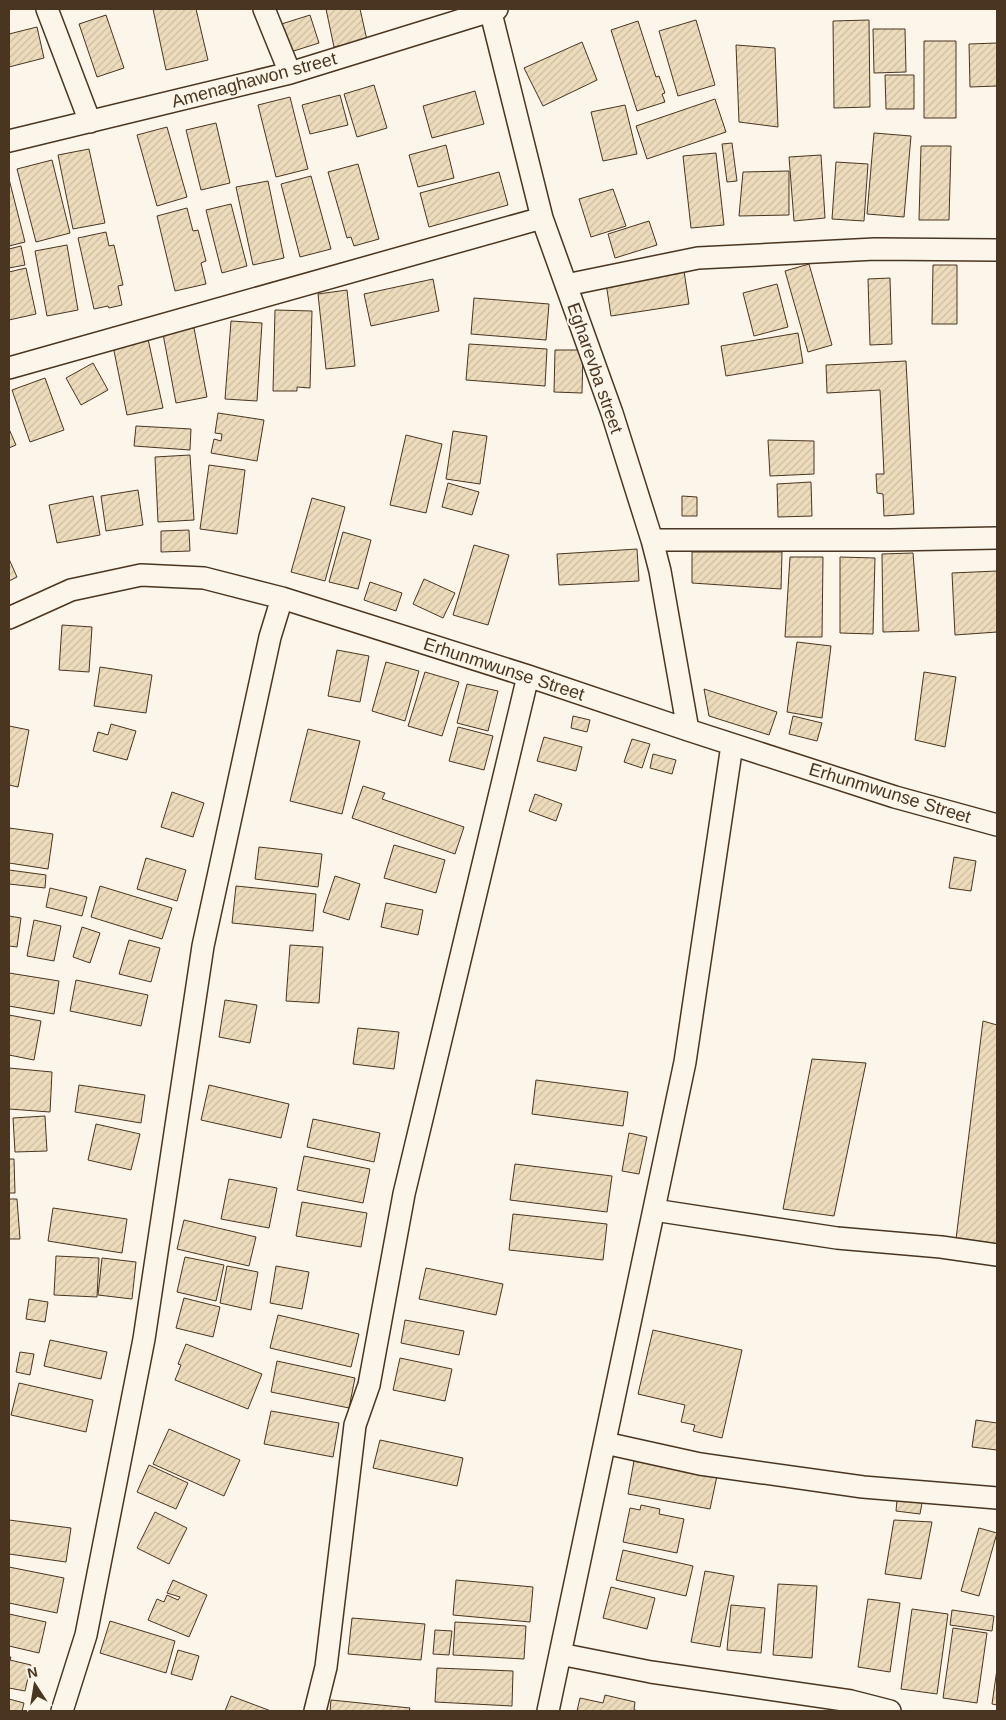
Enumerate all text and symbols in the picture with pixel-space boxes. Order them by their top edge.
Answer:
street label: Amenaghawon street [169,48,339,112]
street label: Egharevba street [563,300,627,436]
street label: Erhunmwunse Street [421,634,587,704]
street label: Erhunmwunse Street [807,759,973,827]
north arrow [10,1660,60,1710]
text: N [26,1663,39,1681]

